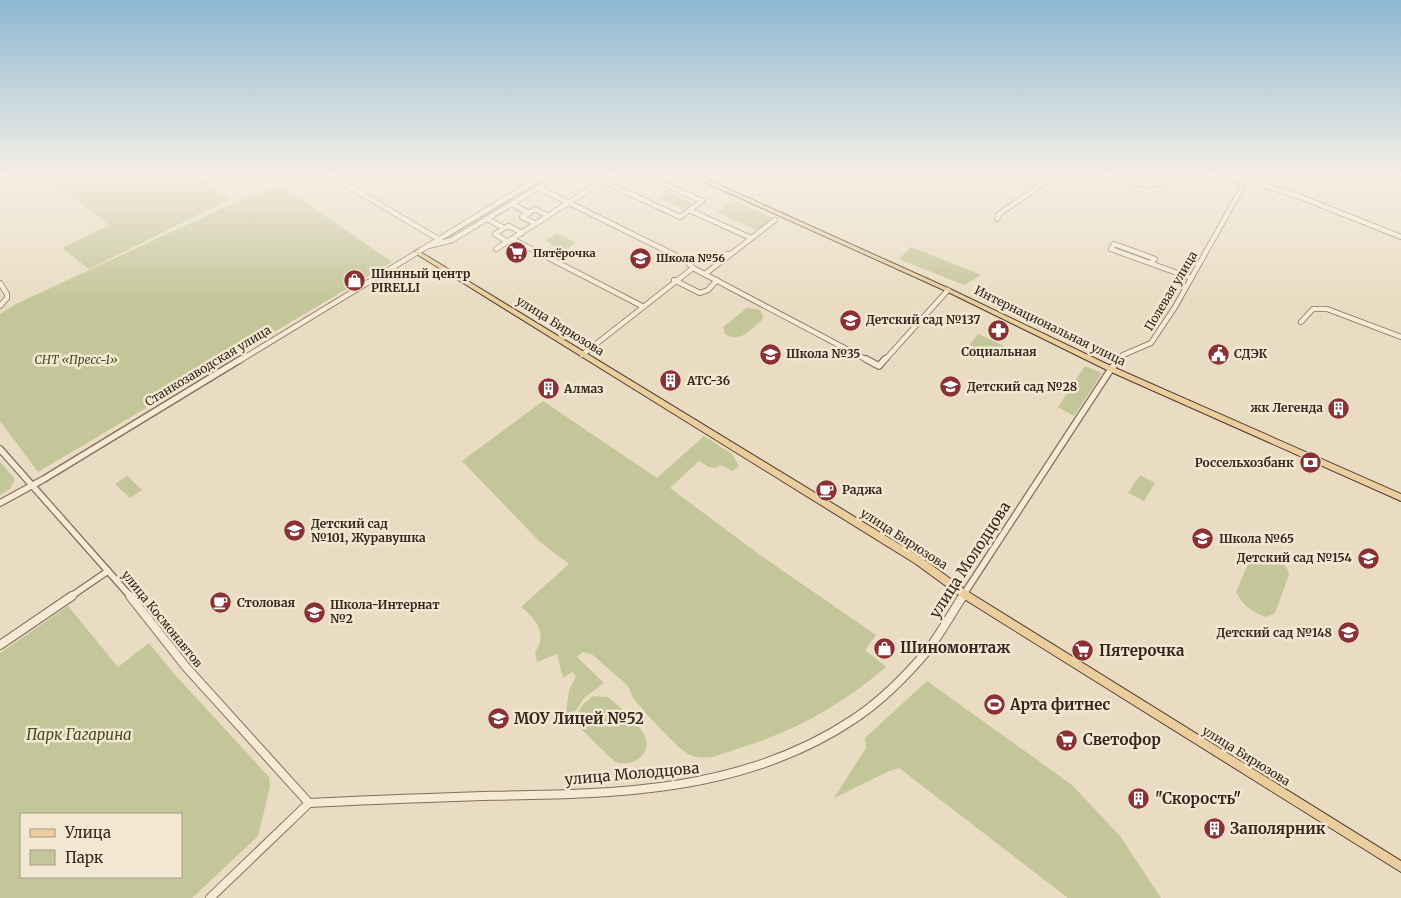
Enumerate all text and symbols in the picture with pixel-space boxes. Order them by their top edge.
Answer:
supermarket icon: Пятёрочка [505,241,529,265]
place label: Пятёрочка [533,246,596,260]
school or university icon: Школа №56 [628,246,652,270]
street label: Полевая улица [1141,248,1201,333]
place label: Школа №56 [656,251,725,265]
place label: Шинный центр PIRELLI [371,266,471,295]
shop icon: Шинный центр PIRELLI [343,269,367,293]
street label: Интернациональная улица [972,282,1129,369]
street label: улица Бирюзова [514,293,607,359]
school or university icon: Детский сад №137 [838,308,862,332]
place label: Детский сад №137 [866,312,981,327]
pharmacy icon: Социальная [987,319,1011,343]
street label: Станкозаводская улица [142,322,274,409]
school or university icon: Школа №35 [758,342,782,366]
public building icon: СДЭК [1206,342,1230,366]
place label: Социальная [961,344,1037,359]
place label: Школа №35 [786,346,860,361]
place label: СДЭК [1234,346,1267,361]
park label: СНТ «Пресс-1» [34,352,118,367]
building icon: АТС-36 [659,369,683,393]
place label: АТС-36 [686,373,730,388]
school or university icon: Детский сад №28 [939,375,963,399]
building icon: Алмаз [536,377,560,401]
place label: Детский сад №28 [967,379,1077,394]
place label: Алмаз [563,381,603,396]
building icon: жк Легенда [1327,396,1351,420]
place label: жк Легенда [1250,400,1323,415]
bank icon: Россельхозбанк [1298,451,1322,475]
place label: Россельхозбанк [1195,455,1294,470]
cafe icon: Раджа [814,478,838,502]
place label: Раджа [842,482,883,497]
street label: улица Молодцова [925,498,1014,622]
street label: улица Бирюзова [858,505,951,573]
place label: Детский сад №101, Журавушка [311,516,426,545]
school or university icon: Детский сад №101, Журавушка [283,519,307,543]
school or university icon: Школа №65 [1191,527,1215,551]
place label: Школа №65 [1219,531,1294,546]
school or university icon: Детский сад №154 [1356,546,1380,570]
place label: Детский сад №154 [1237,550,1352,565]
street label: улица Космонавтов [119,567,206,670]
cafe icon: Столовая [209,591,233,615]
place label: Столовая [237,595,295,610]
place label: Школа-Интернат №2 [330,597,440,626]
school or university icon: Школа-Интернат №2 [302,600,326,624]
school or university icon: Детский сад №148 [1336,621,1360,645]
place label: Детский сад №148 [1216,625,1332,640]
shop icon: Шиномонтаж [872,636,896,660]
place label: Шиномонтаж [900,638,1011,657]
supermarket icon: Пятерочка [1071,639,1095,663]
place label: Пятерочка [1099,641,1185,660]
sports icon: Арта фитнес [982,693,1006,717]
place label: Арта фитнес [1009,695,1110,714]
school or university icon: МОУ Лицей №52 [486,707,510,731]
place label: МОУ Лицей №52 [514,709,644,728]
street label: улица Бирюзова [1200,723,1293,789]
park label: Парк Гагарина [26,725,132,744]
supermarket icon: Светофор [1055,728,1079,752]
place label: Светофор [1083,730,1161,749]
street label: улица Молодцова [564,758,700,789]
building icon: "Скорость" [1127,787,1151,811]
place label: "Скорость" [1155,789,1241,808]
legend [20,813,182,878]
building icon: Заполярник [1202,817,1226,841]
place label: Заполярник [1230,819,1326,838]
text: Улица [64,823,111,842]
text: Парк [65,848,104,867]

